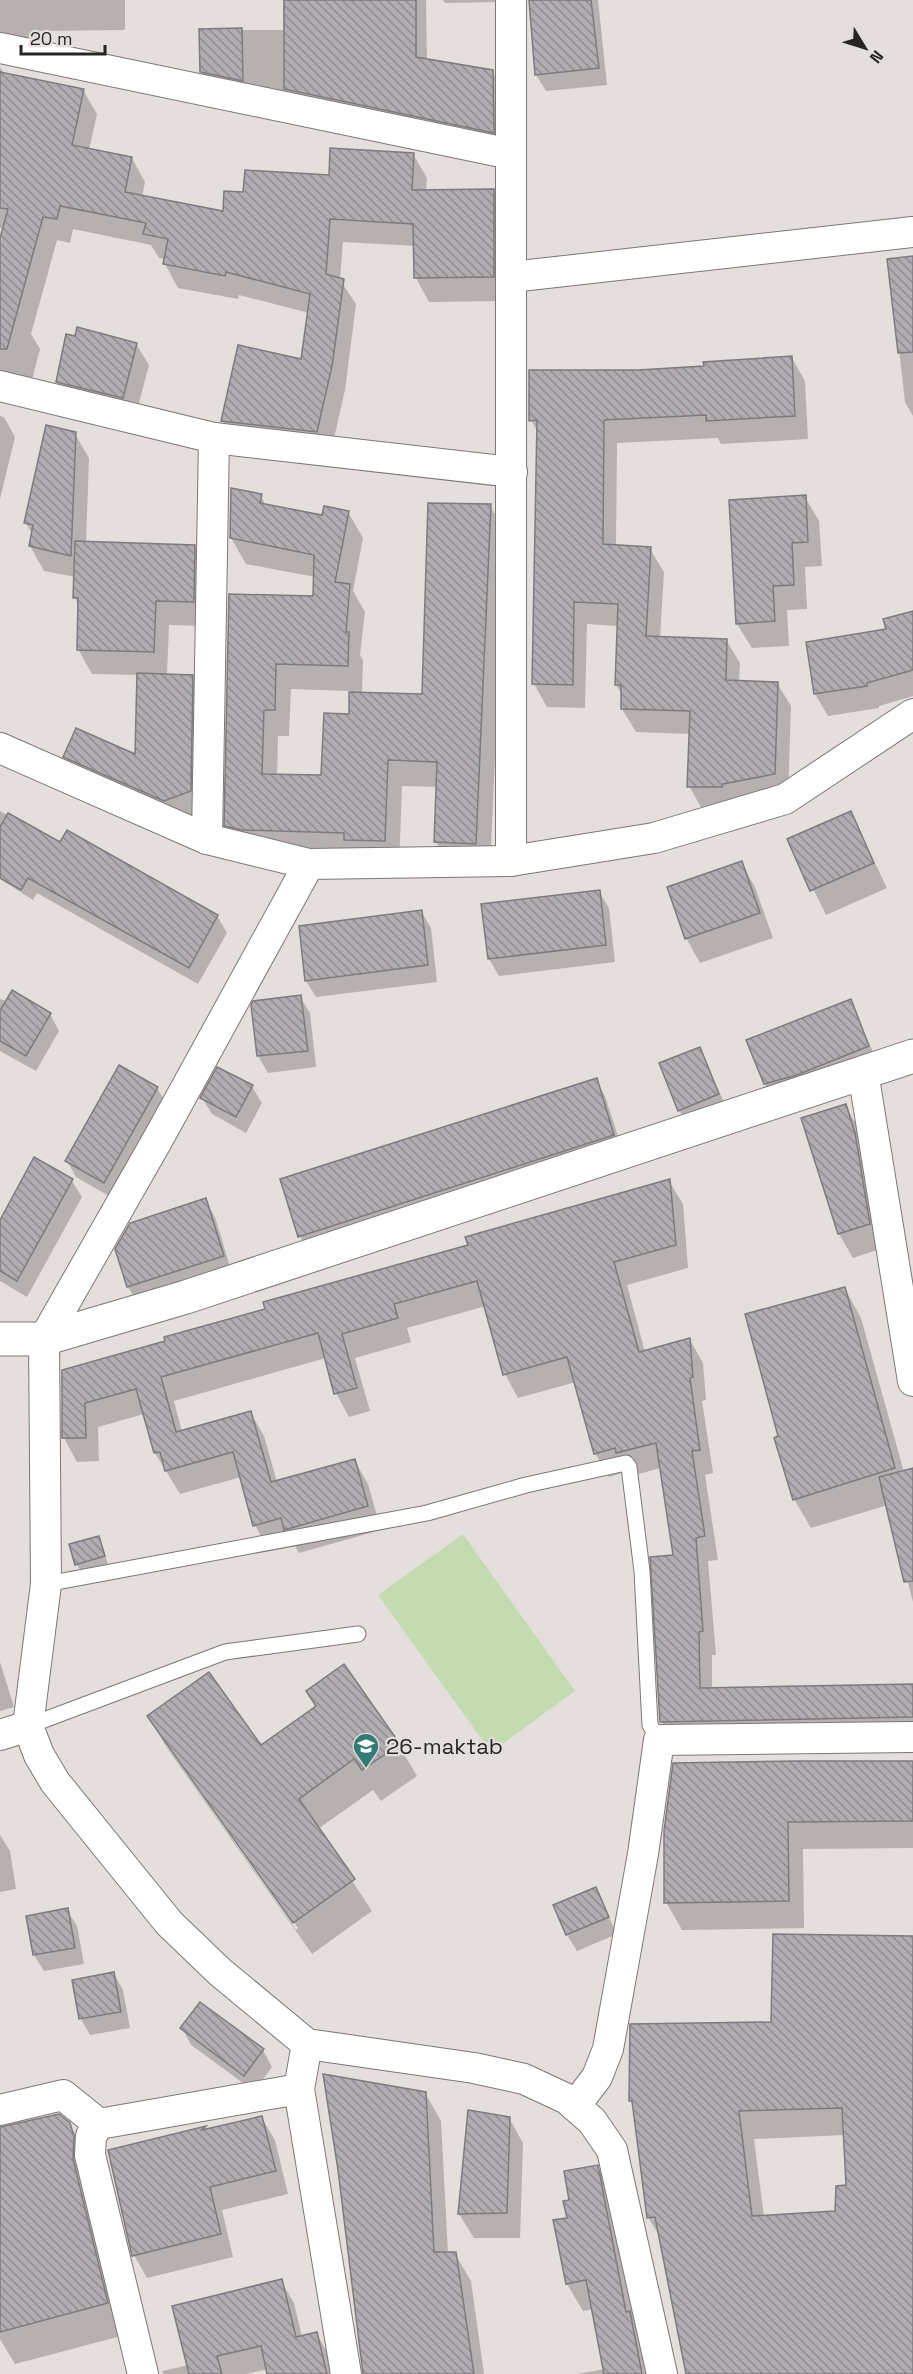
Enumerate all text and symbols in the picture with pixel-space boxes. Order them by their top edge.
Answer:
scale bar [21,18,105,56]
north arrow [835,18,895,78]
text: 20 m [30,27,73,50]
text: N [865,46,888,68]
school or university icon: 26-maktab [351,1731,381,1769]
place label: 26-maktab [386,1732,503,1760]

